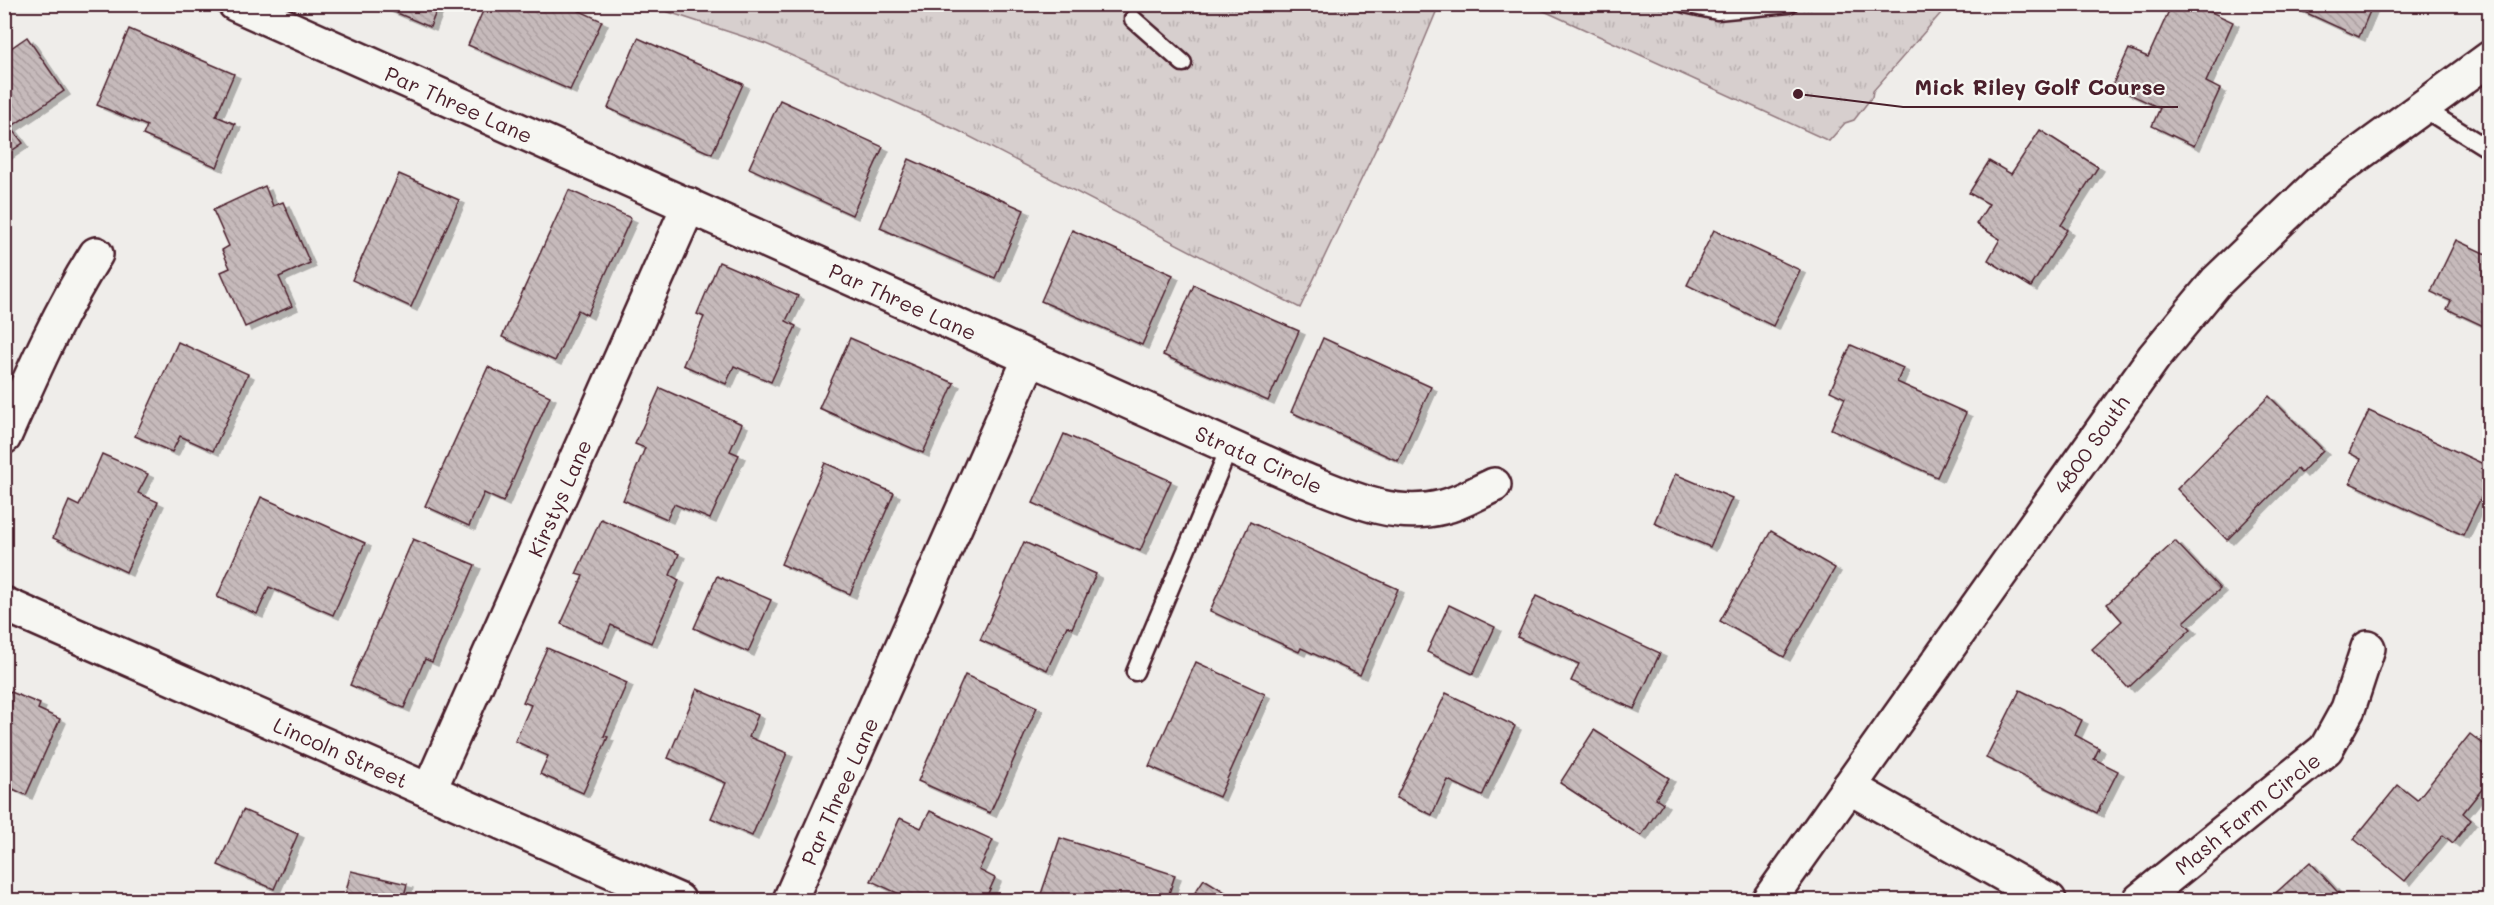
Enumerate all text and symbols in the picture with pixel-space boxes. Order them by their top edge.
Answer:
street label: Par Three Lane [381,59,537,149]
callout: Mick Riley Golf Course [1903,67,2178,107]
text: Mick Riley Golf Course [1914,72,2166,101]
street label: Par Three Lane [825,256,981,346]
street label: 4800 South [2047,389,2135,499]
street label: Strata Circle [1191,419,1327,499]
street label: Kirstys Lane [521,435,597,561]
street label: Lincoln Street [270,710,412,794]
street label: Par Three Lane [794,713,884,869]
street label: Mash Farm Circle [2169,746,2325,880]

